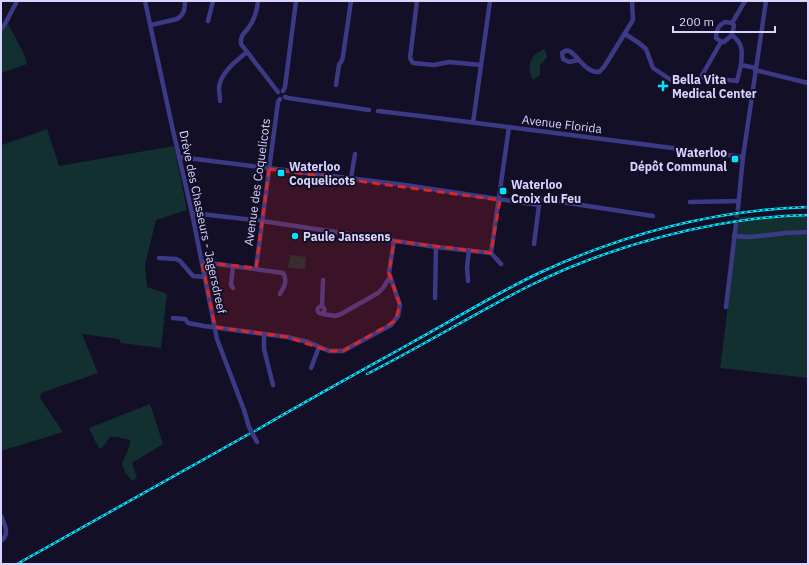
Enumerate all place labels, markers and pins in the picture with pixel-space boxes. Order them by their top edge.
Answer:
place label: Bella Vita Medical Center [672,72,757,101]
marker: Bella Vita Medical Center [657,80,669,92]
place label: Waterloo Dépôt Communal [630,145,727,174]
marker: Waterloo Dépôt Communal [730,154,740,164]
place label: Waterloo Coquelicots [289,159,355,188]
marker: Waterloo Coquelicots [276,168,286,178]
place label: Waterloo Croix du Feu [511,177,581,206]
marker: Waterloo Croix du Feu [498,186,508,196]
place label: Paule Janssens [303,229,391,244]
marker: Paule Janssens [290,231,300,241]

